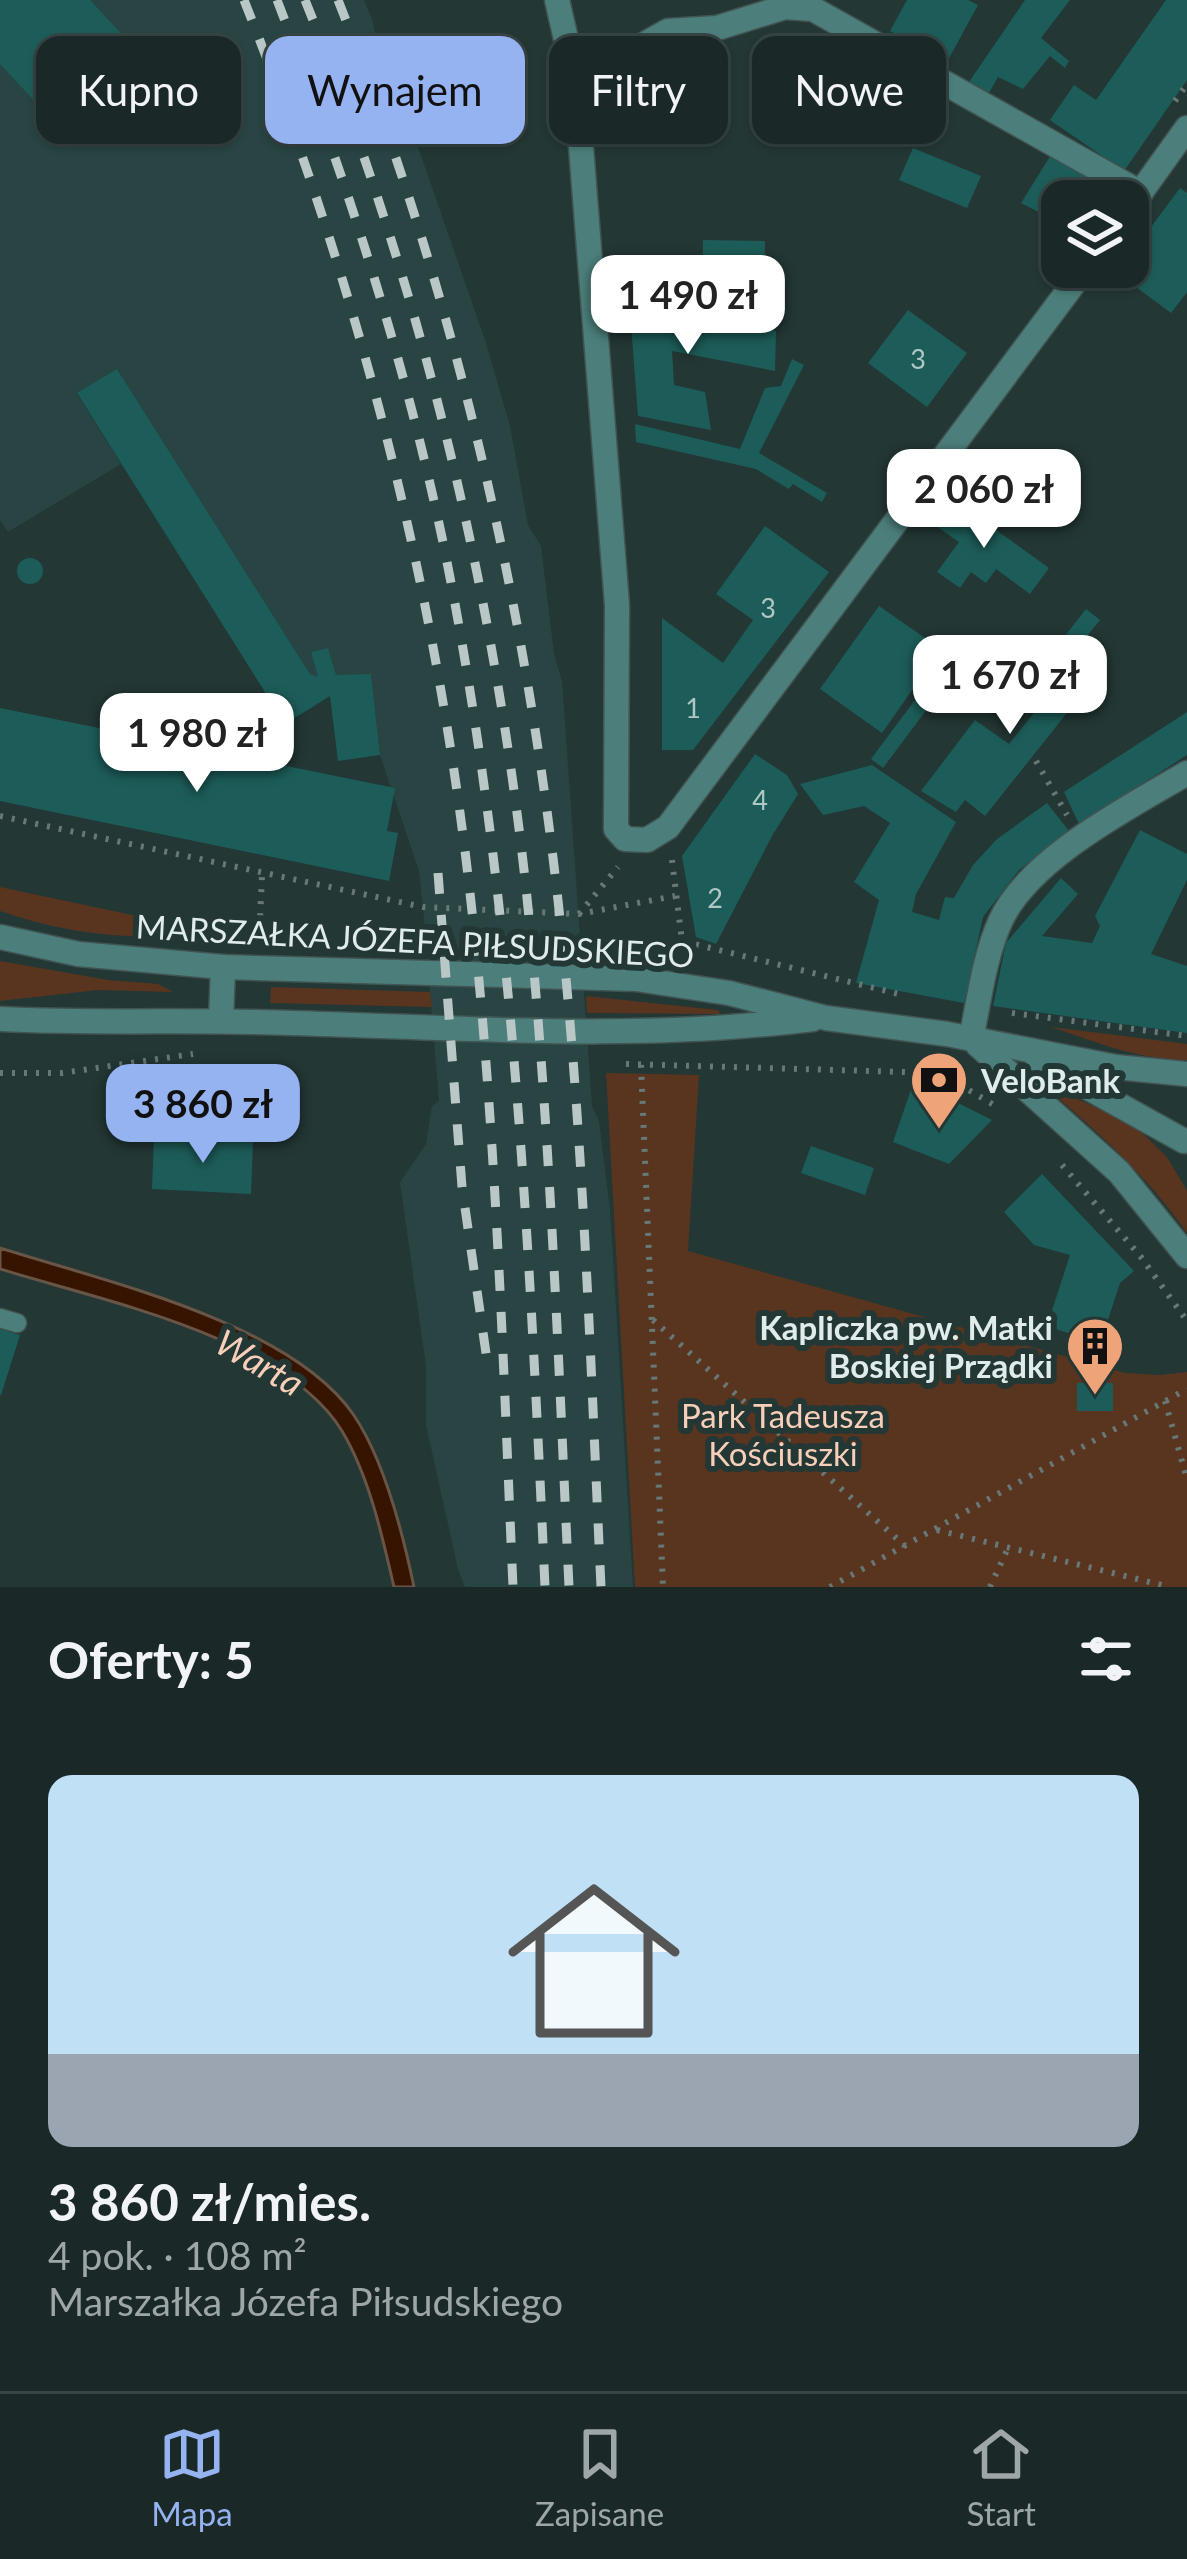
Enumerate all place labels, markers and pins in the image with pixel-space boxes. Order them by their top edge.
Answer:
pin: 1 490 zł [564,255,812,357]
pin: 2 060 zł [860,449,1108,551]
pin: 1 670 zł [886,635,1134,737]
pin: 1 980 zł [73,693,321,795]
bank icon: VeloBank [908,1049,970,1131]
place label: VeloBank [980,1060,1120,1100]
pin: 3 860 zł [79,1064,327,1166]
place label: Kapliczka pw. Matki Boskiej Prządki [759,1307,1053,1385]
building icon: Kapliczka pw. Matki Boskiej Prządki [1064,1315,1126,1397]

